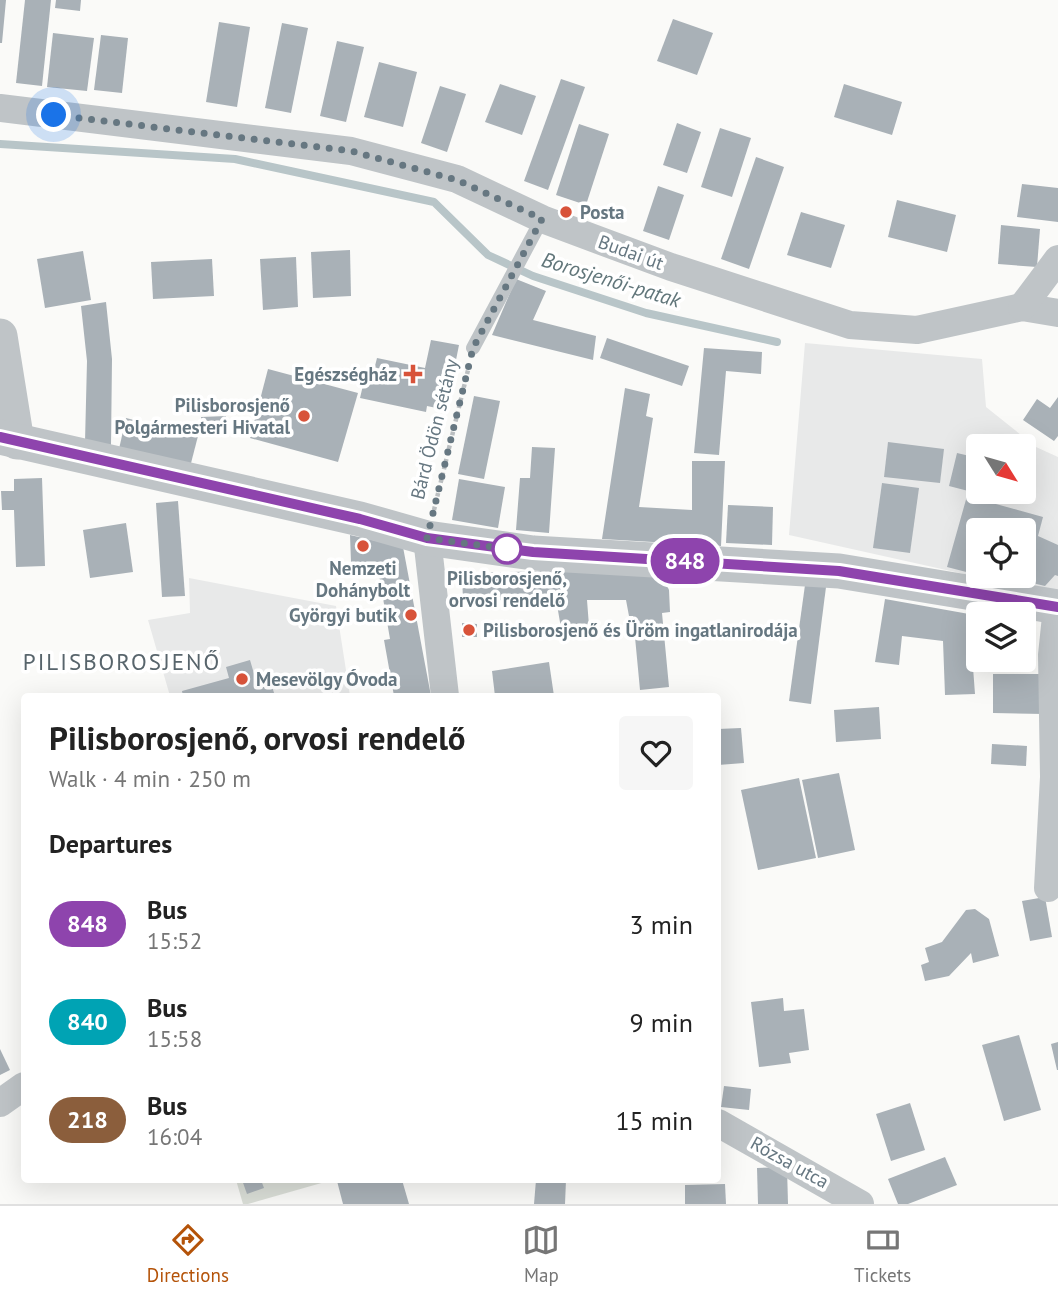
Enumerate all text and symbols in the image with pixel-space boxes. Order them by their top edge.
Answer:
your location [36,97,71,132]
place label: Posta [580,200,624,224]
marker: Posta [558,204,574,220]
street label: Budai út [595,229,667,275]
water label: Borosjenői-patak [538,246,685,314]
street label: Bárd Ödön sétány [405,356,463,502]
place label: Egészségház [294,362,397,386]
marker: Egészségház [403,364,423,384]
place label: Pilisborosjenő Polgármesteri Hivatal [114,393,290,439]
marker: Pilisborosjenő Polgármesteri Hivatal [296,408,312,424]
north arrow [966,434,1036,504]
map controls [966,434,1036,672]
button: locate [966,518,1036,588]
marker: Pilisborosjenő, orvosi rendelő [492,534,522,564]
marker: Nemzeti Dohánybolt [355,538,371,554]
line badge: 848 [645,538,725,584]
text: 848 [665,545,705,576]
place label: Nemzeti Dohánybolt [316,556,411,602]
place label: Pilisborosjenő, orvosi rendelő [447,566,567,612]
button: layers [966,602,1036,672]
place label: Györgyi butik [289,603,398,627]
marker: Györgyi butik [403,607,419,623]
place label: Pilisborosjenő és Üröm ingatlanirodája [483,618,798,642]
marker: Pilisborosjenő és Üröm ingatlanirodája [461,622,477,638]
district label: PILISBOROSJENŐ [23,647,221,676]
place label: Mesevölgy Óvoda [256,667,398,691]
marker: Mesevölgy Óvoda [234,671,250,687]
text: Pilisborosjenő, orvosi rendelő [49,716,466,759]
button: heart [619,716,693,790]
text: Walk · 4 min · 250 m [49,764,251,793]
text: Departures [49,827,172,860]
text: Bus [147,893,187,926]
text: 848 [67,908,108,939]
text: 3 min [630,908,693,941]
text: 15:52 [147,926,202,955]
text: Bus [147,991,187,1024]
text: 840 [67,1006,108,1037]
text: 9 min [630,1006,693,1039]
text: 15:58 [147,1024,202,1053]
text: Bus [147,1089,187,1122]
text: 218 [67,1104,108,1135]
text: 15 min [615,1104,693,1137]
text: 16:04 [147,1122,202,1151]
street label: Rózsa utca [747,1131,833,1193]
tab: Directions [147,1221,229,1287]
tab: Map [522,1221,560,1287]
tab: Tickets [854,1221,911,1287]

